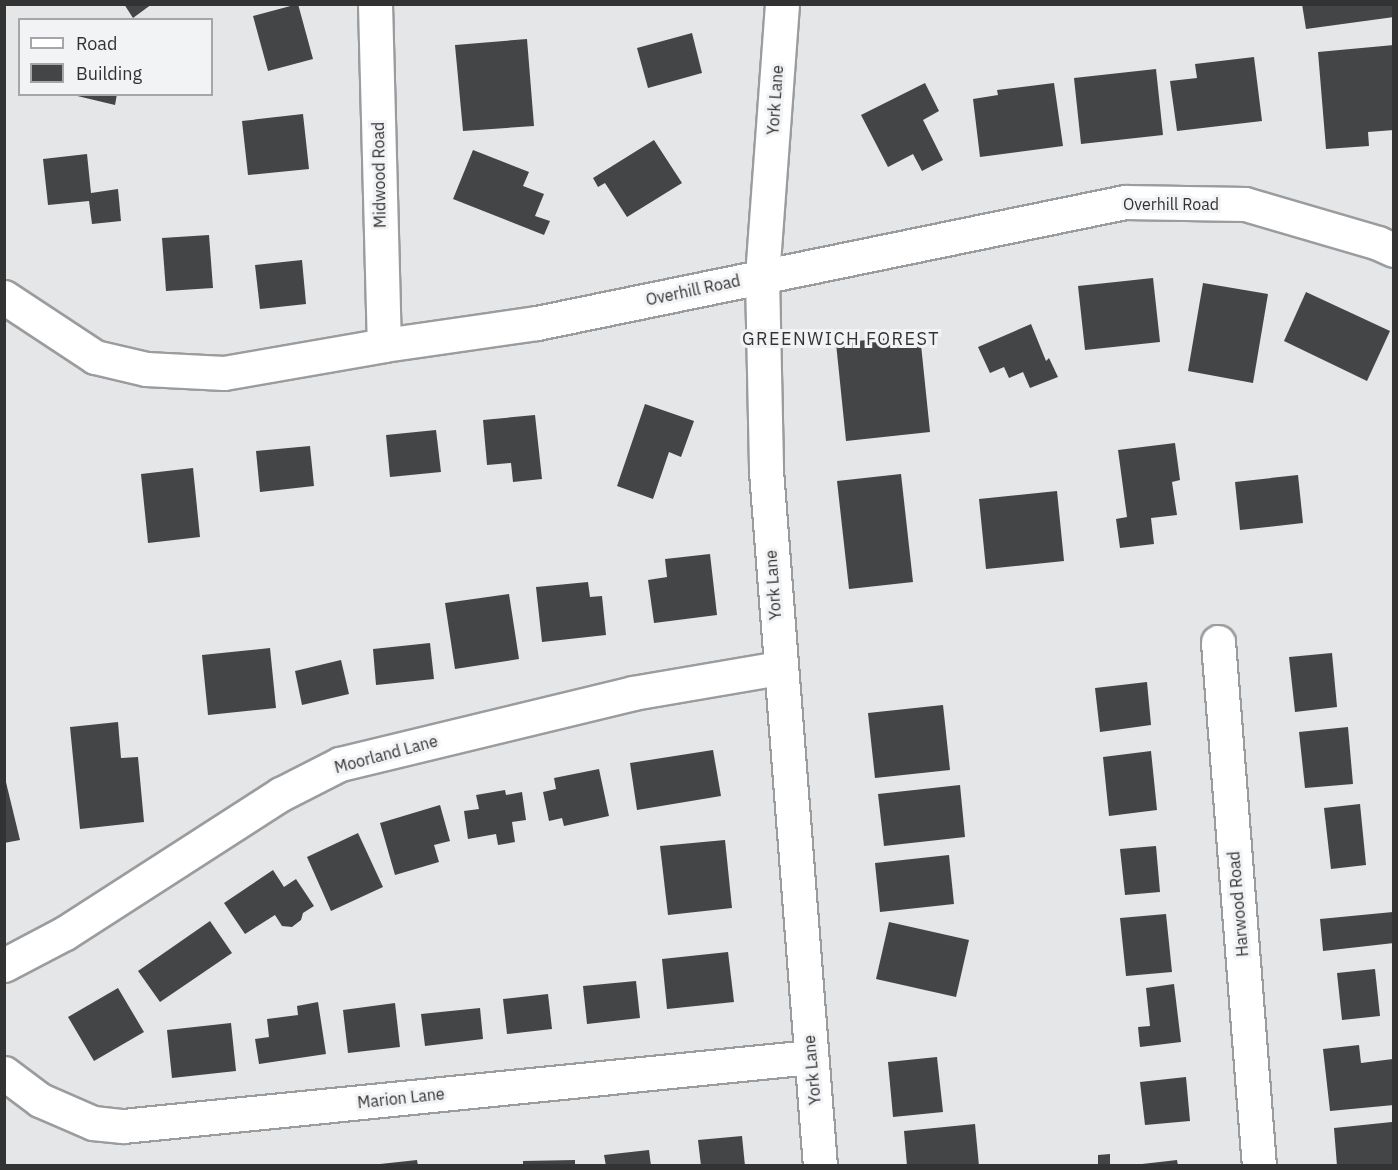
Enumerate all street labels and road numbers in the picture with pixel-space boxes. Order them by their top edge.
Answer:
street label: York Lane [763,64,787,136]
street label: Midwood Road [368,122,390,228]
street label: Overhill Road [1123,194,1219,214]
street label: Overhill Road [644,271,742,309]
street label: York Lane [761,549,785,621]
street label: Moorland Lane [332,731,440,777]
street label: Harwood Road [1224,850,1252,958]
street label: York Lane [799,1034,825,1106]
street label: Marion Lane [356,1084,446,1112]

